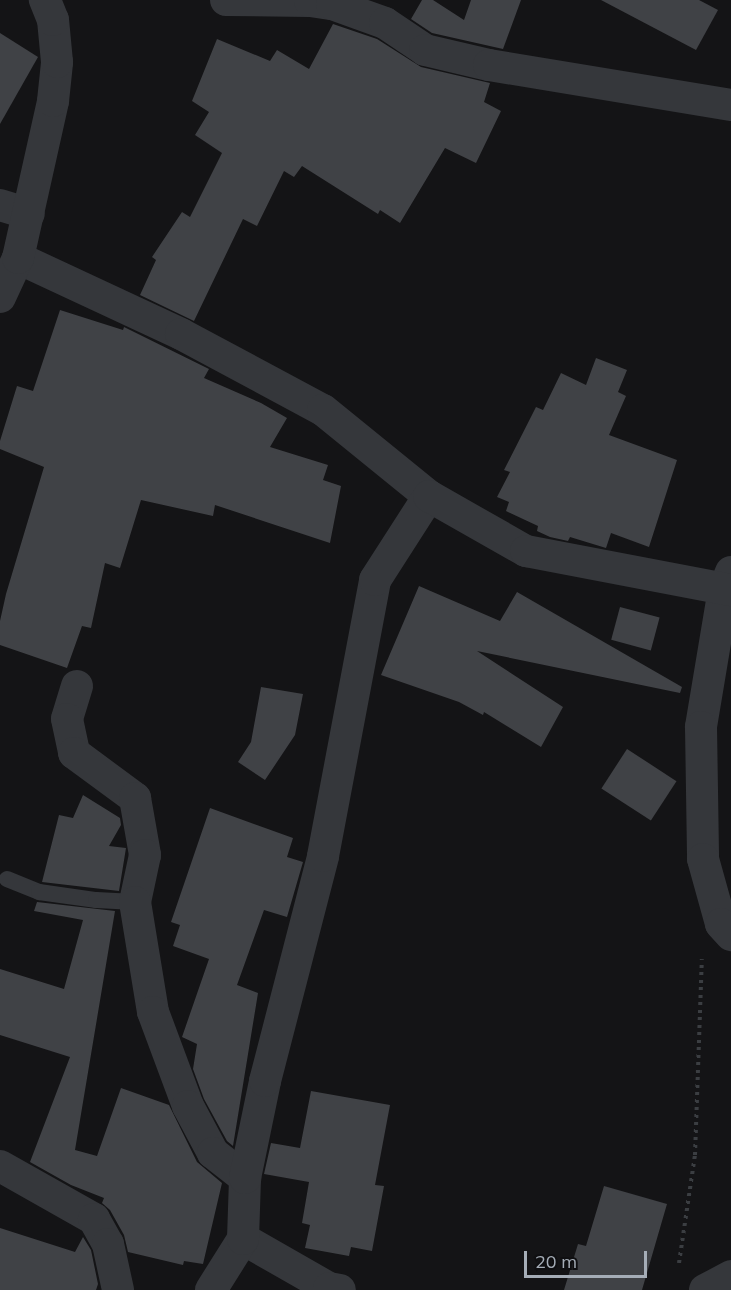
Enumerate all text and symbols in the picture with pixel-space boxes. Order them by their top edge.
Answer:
scale bar [527,1239,650,1277]
text: 20 m [535,1250,577,1273]

